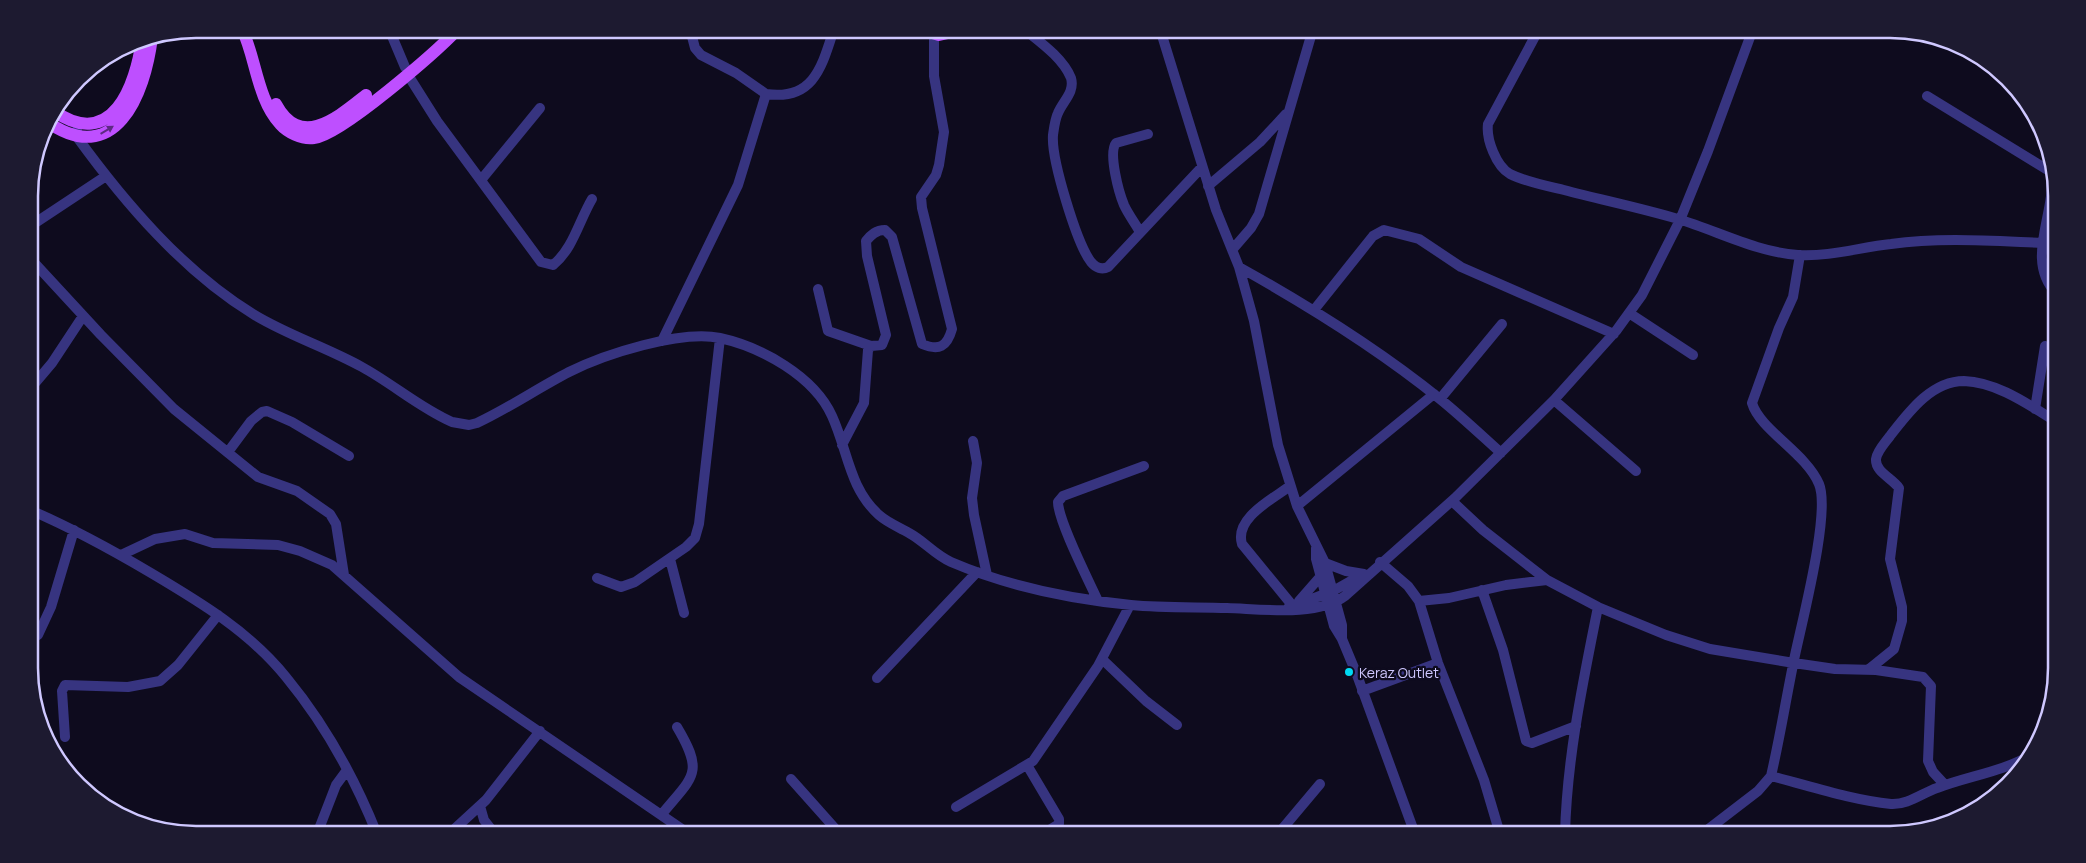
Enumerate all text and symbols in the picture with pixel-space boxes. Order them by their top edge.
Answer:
one-way arrow [100,126,113,135]
place label: Keraz Outlet [1359,663,1439,682]
marker: Keraz Outlet [1343,666,1355,678]

